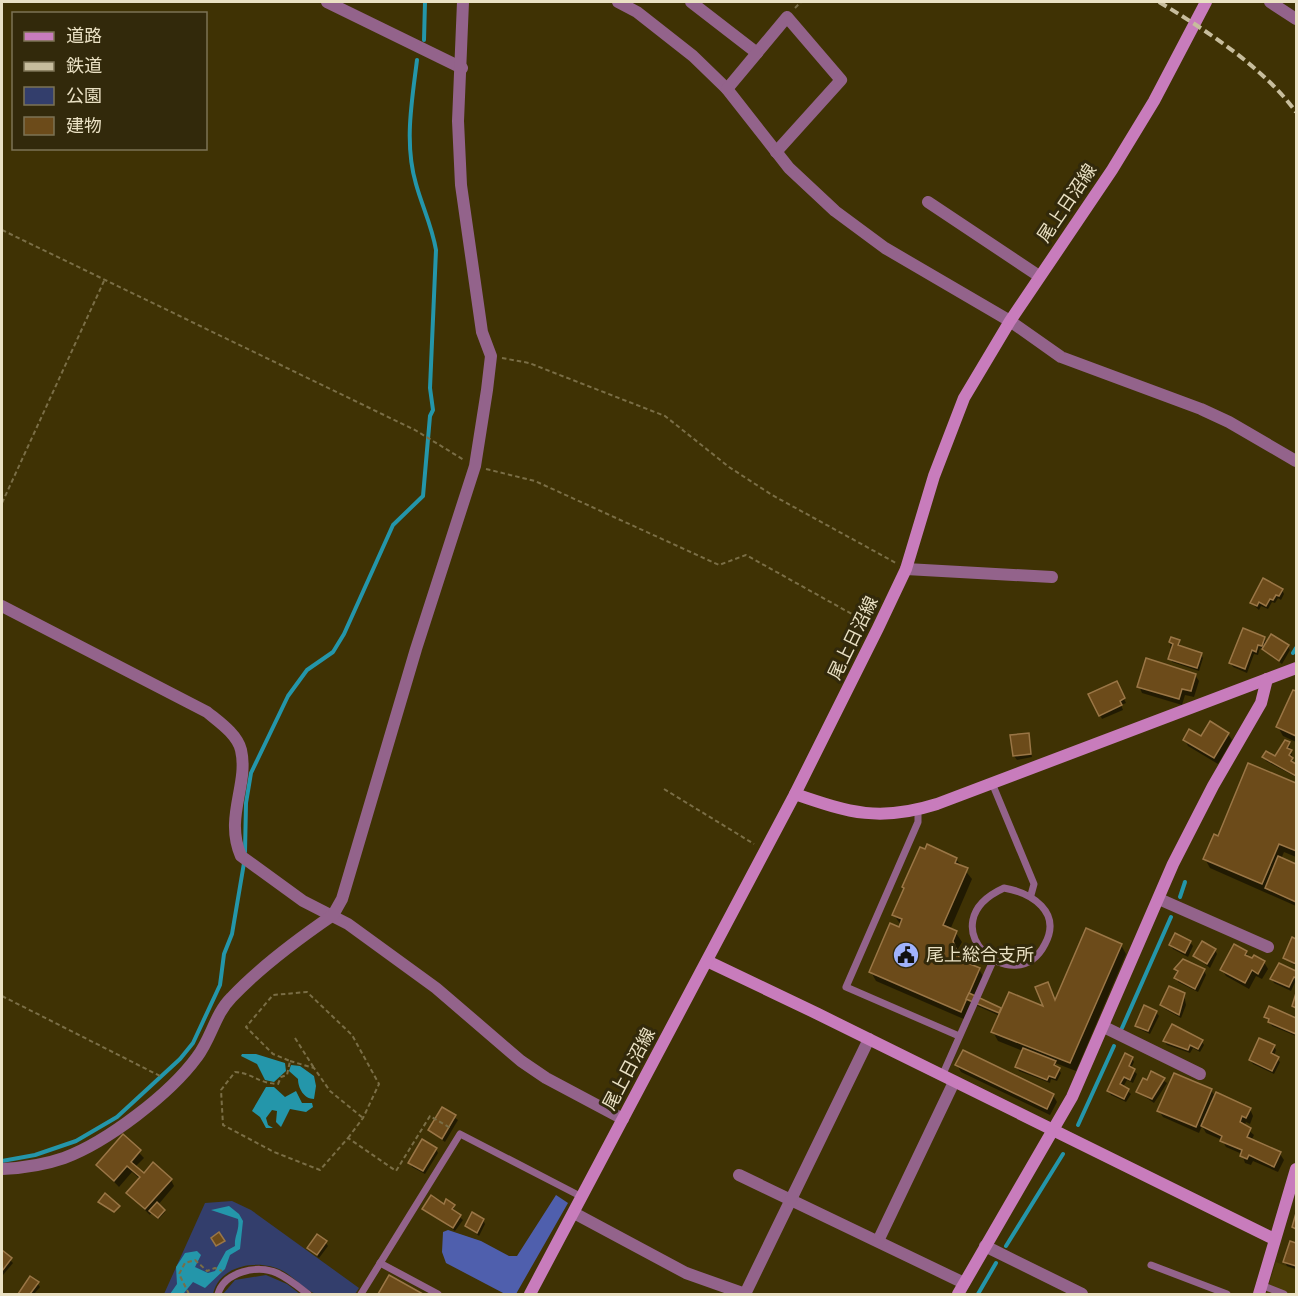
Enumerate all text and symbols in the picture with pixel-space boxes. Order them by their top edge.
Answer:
legend [12,12,207,150]
text: 道路 [66,24,102,46]
text: 鉄道 [66,54,102,76]
text: 公園 [66,84,102,106]
text: 建物 [66,114,102,136]
street label: 尾上日沼線 [1032,159,1100,246]
street label: 尾上日沼線 [822,592,882,683]
public building icon: 尾上総合支所 [891,940,921,970]
place label: 尾上総合支所 [926,943,1034,965]
street label: 尾上日沼線 [597,1024,659,1113]

